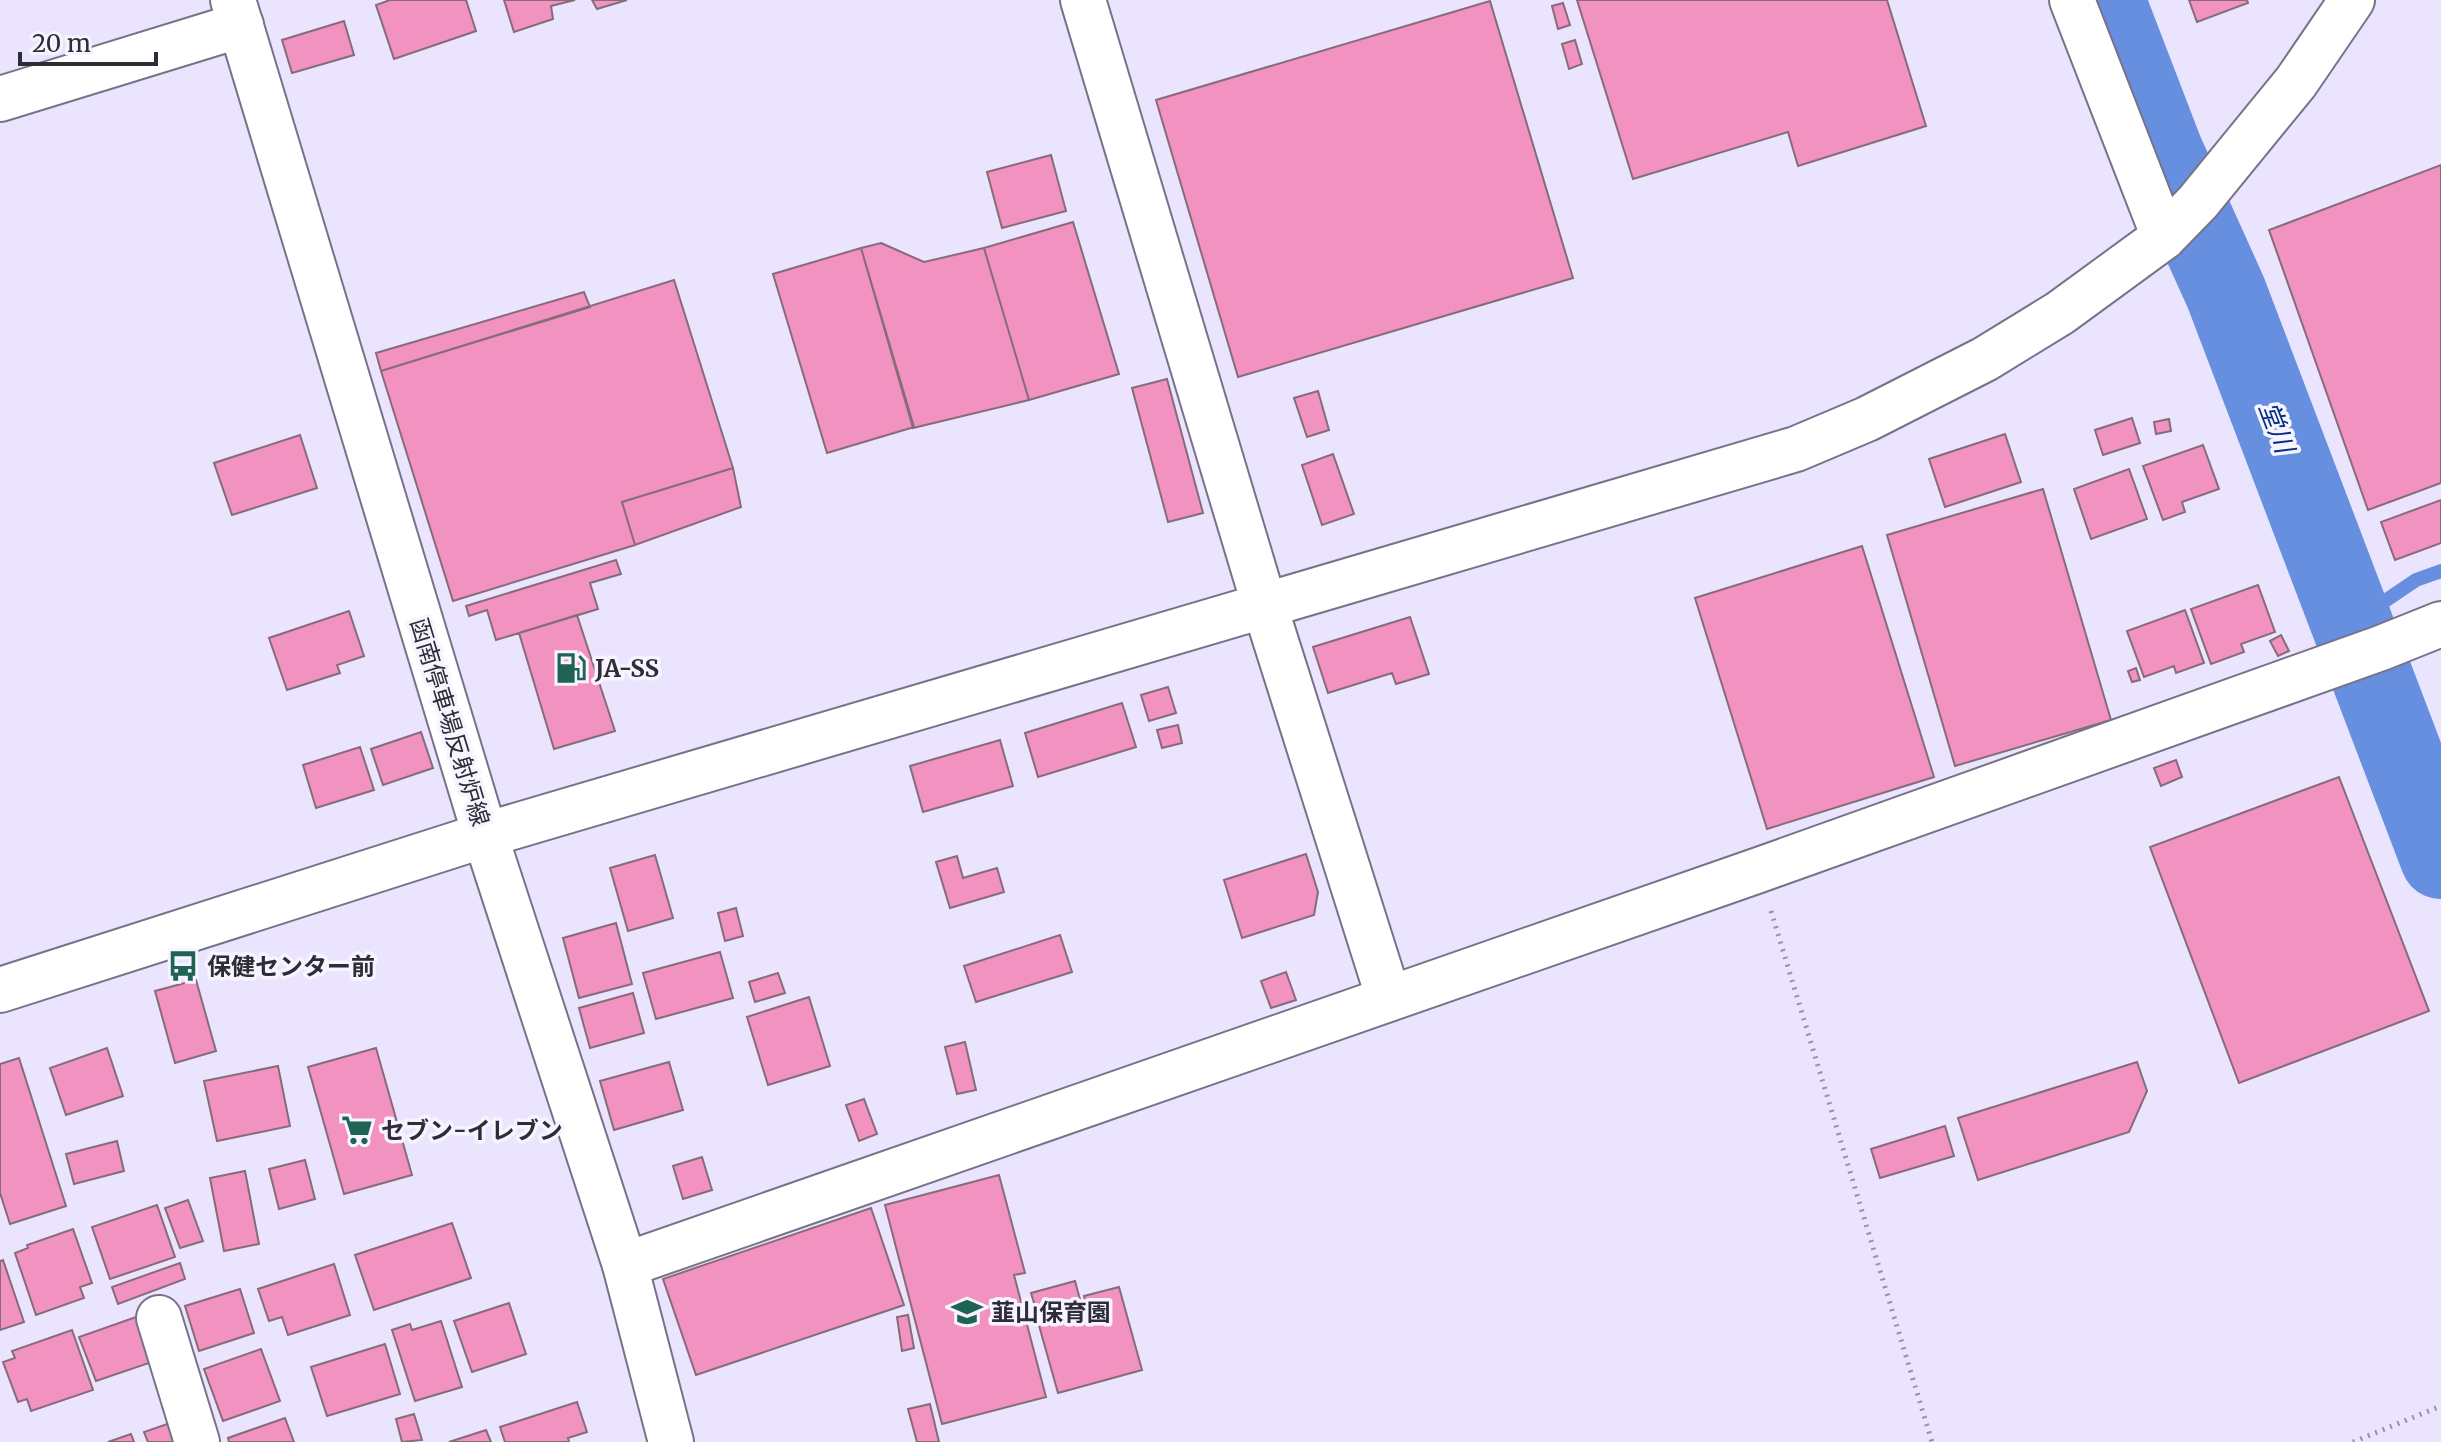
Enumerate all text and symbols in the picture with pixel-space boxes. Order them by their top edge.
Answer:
scale bar [20,16,156,66]
text: 20 m [32,28,91,59]
water label: 堂川 [2252,397,2303,460]
street label: 函南停車場反射炉線 [404,614,496,830]
fuel station icon: JA-SS [554,651,588,685]
place label: JA-SS [594,653,659,684]
bus stop icon: 保健センター前 [166,949,200,983]
place label: 保健センター前 [207,951,375,982]
supermarket icon: セブン-イレブン [340,1113,374,1147]
place label: セブン-イレブン [381,1115,563,1146]
school or university icon: 韮山保育園 [950,1295,984,1329]
place label: 韮山保育園 [991,1297,1111,1328]

